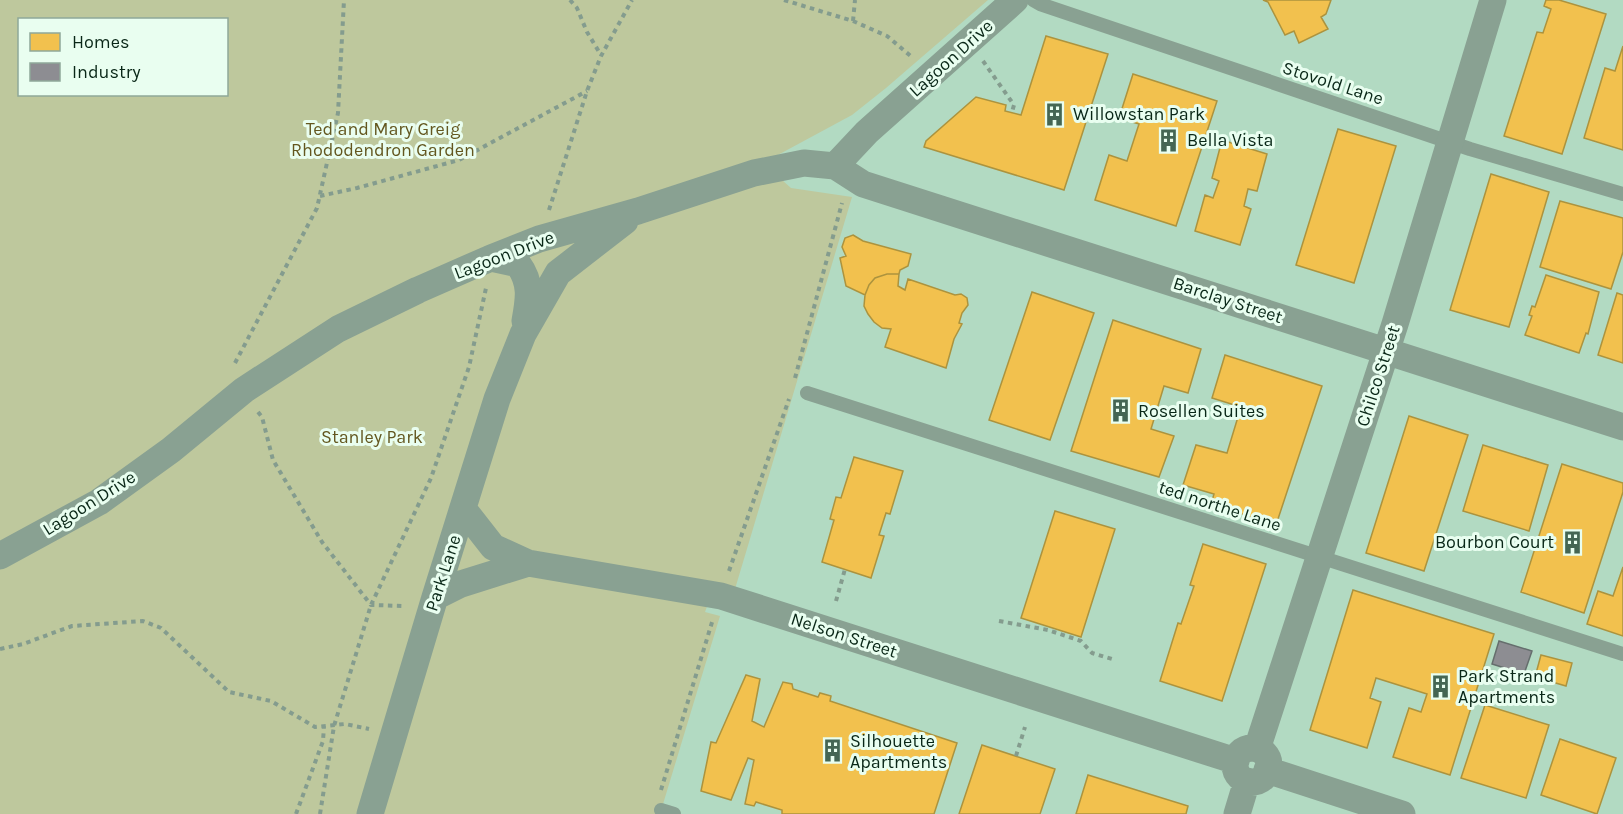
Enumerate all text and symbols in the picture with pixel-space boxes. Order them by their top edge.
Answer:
street label: Lagoon Drive [904,15,998,101]
legend [18,18,228,96]
text: Homes [72,31,129,53]
street label: Stovold Lane [1280,56,1386,110]
text: Industry [72,61,141,83]
building icon: Willowstan Park [1042,101,1068,127]
place label: Willowstan Park [1073,103,1205,125]
park label: Ted and Mary Greig Rhododendron Garden [291,118,475,161]
building icon: Bella Vista [1156,127,1182,153]
place label: Bella Vista [1187,129,1273,151]
street label: Lagoon Drive [451,226,557,284]
street label: Barclay Street [1170,272,1286,328]
street label: Chilco Street [1351,322,1405,429]
building icon: Rosellen Suites [1107,398,1133,424]
place label: Rosellen Suites [1138,400,1265,422]
park label: Stanley Park [321,426,423,448]
street label: Lagoon Drive [39,466,139,540]
street label: ted northe Lane [1156,476,1284,536]
building icon: Bourbon Court [1559,529,1585,555]
place label: Bourbon Court [1435,531,1554,553]
street label: Park Lane [420,532,466,614]
street label: Nelson Street [788,607,900,663]
place label: Park Strand Apartments [1458,665,1555,708]
building icon: Park Strand Apartments [1427,673,1453,699]
place label: Silhouette Apartments [850,730,947,773]
building icon: Silhouette Apartments [819,738,845,764]

